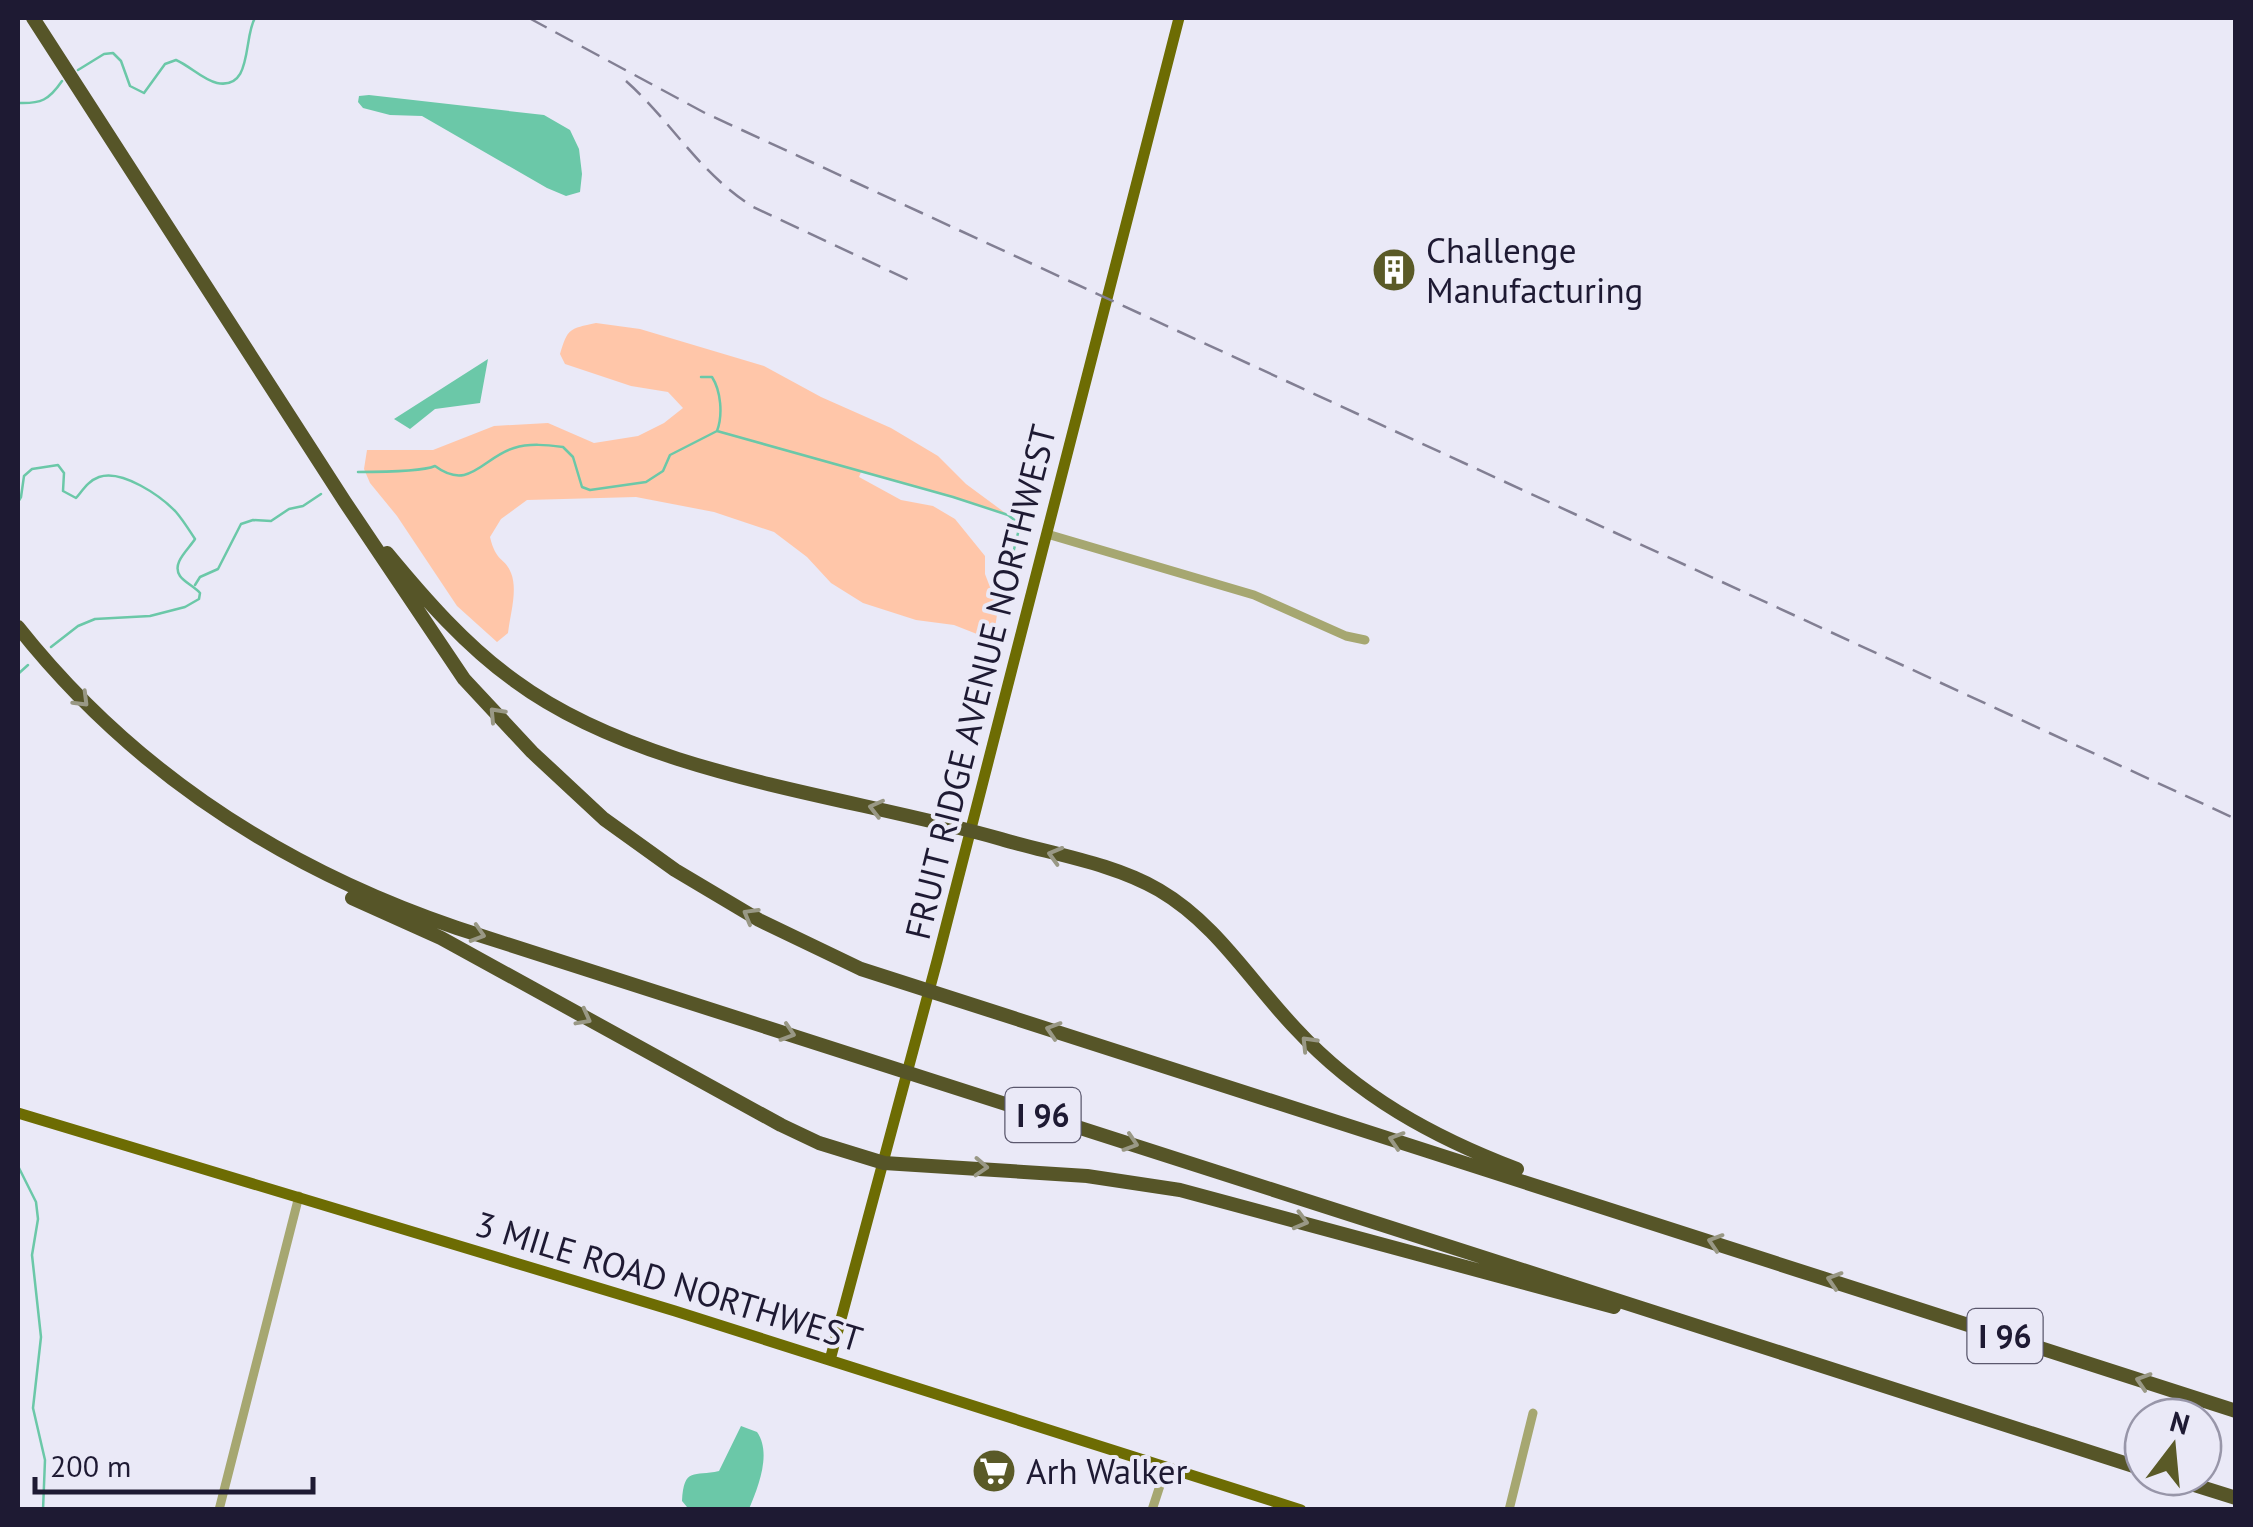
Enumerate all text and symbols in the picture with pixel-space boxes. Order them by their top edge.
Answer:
place label: Challenge Manufacturing [1426,227,1643,313]
building icon: Challenge Manufacturing [1371,247,1417,293]
street label: FRUIT RIDGE AVENUE NORTHWEST [894,420,1066,944]
one-way arrow [71,689,89,707]
one-way arrow [490,708,508,726]
one-way arrow [868,799,885,820]
one-way arrow [1047,846,1064,867]
one-way arrow [743,907,761,927]
one-way arrow [469,923,486,943]
one-way arrow [573,1006,591,1025]
one-way arrow [1045,1021,1062,1042]
one-way arrow [778,1022,795,1042]
one-way arrow [1302,1036,1320,1054]
road number: I 96 [1006,1088,1080,1142]
one-way arrow [1121,1131,1138,1152]
one-way arrow [1388,1131,1405,1151]
one-way arrow [974,1156,990,1177]
street label: 3 MILE ROAD NORTHWEST [470,1200,868,1362]
one-way arrow [1292,1209,1309,1230]
one-way arrow [1707,1233,1724,1254]
one-way arrow [1826,1272,1843,1292]
road number: I 96 [1968,1309,2042,1363]
one-way arrow [2135,1372,2152,1392]
north arrow [2123,1397,2223,1497]
text: N [2166,1402,2194,1443]
scale bar [35,1432,312,1494]
text: 200 m [50,1446,131,1485]
supermarket icon: Arh Walker [971,1448,1017,1494]
place label: Arh Walker [1026,1448,1187,1494]

